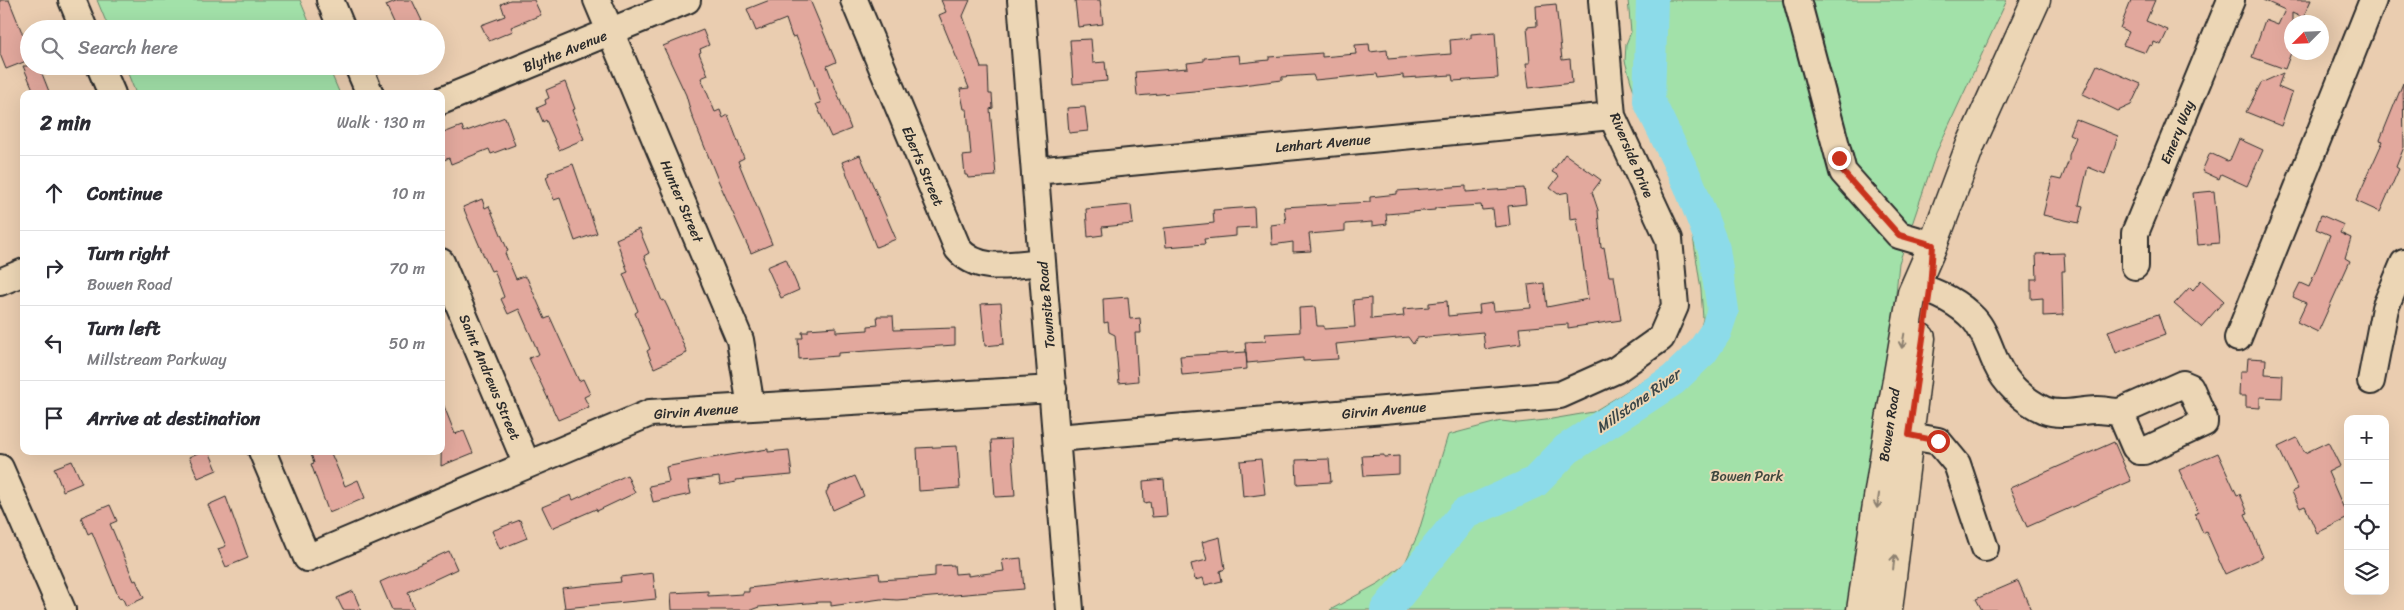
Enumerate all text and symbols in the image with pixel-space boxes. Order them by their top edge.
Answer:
north arrow [2284,15,2329,60]
search box [20,20,445,75]
street label: Blythe Avenue [519,23,611,80]
text: Search here [78,31,178,64]
icon: search [38,34,66,62]
street label: Emery Way [2153,96,2202,168]
text: 2 min [40,104,91,142]
text: Walk · 130 m [337,108,425,137]
street label: Riverside Drive [1602,108,1661,202]
street label: Eberts Street [894,122,951,210]
street label: Lenhart Avenue [1274,127,1372,160]
route end [1828,147,1851,170]
street label: Hunter Street [653,156,711,248]
text: Continue [87,177,163,210]
icon: ahead [40,179,68,207]
text: 10 m [392,179,425,208]
text: Turn right [87,237,169,270]
icon: right [40,254,68,282]
text: 70 m [389,254,425,283]
street label: Townsite Road [1030,259,1063,349]
text: Bowen Road [87,270,171,299]
street label: Saint Andrews Street [452,310,527,444]
text: Turn left [87,312,160,345]
icon: left [40,329,68,357]
text: 50 m [389,329,425,358]
one-way arrow [1898,332,1907,348]
text: Millstream Parkway [87,345,227,374]
water label: Millstone River [1590,360,1688,440]
street label: Bowen Road [1871,385,1908,464]
street label: Girvin Avenue [1341,394,1427,427]
street label: Girvin Avenue [653,396,739,427]
text: Arrive at destination [87,402,260,435]
icon: arrive [40,404,68,432]
map controls [2344,415,2389,595]
button: + [2344,415,2389,460]
route start [1927,430,1950,453]
button: − [2344,460,2389,505]
park label: Bowen Park [1711,464,1784,489]
one-way arrow [1873,493,1883,509]
button: locate [2344,505,2389,550]
button: layers [2344,550,2389,595]
one-way arrow [1889,554,1899,570]

